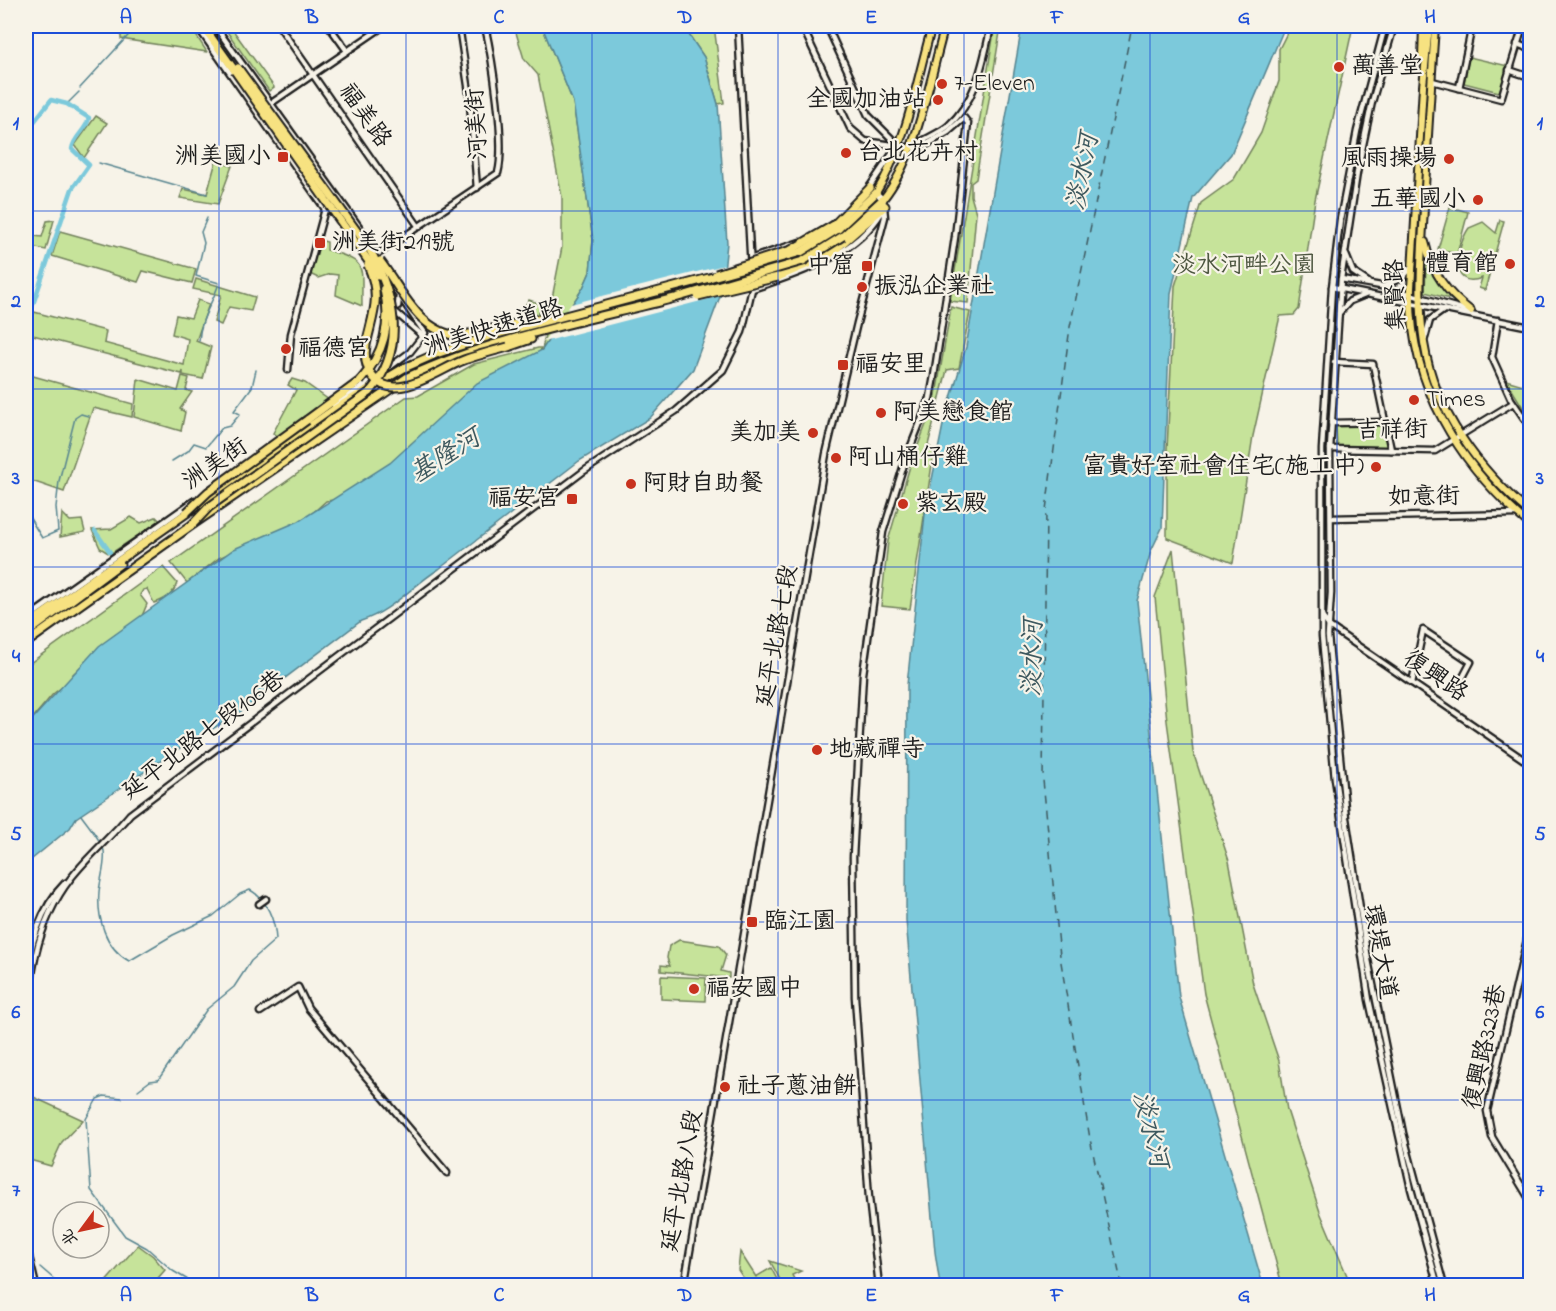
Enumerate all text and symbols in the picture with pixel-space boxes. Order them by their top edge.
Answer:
text: A [120,4,132,33]
text: B [304,4,319,33]
text: C [494,4,505,33]
text: D [677,4,692,33]
text: E [865,4,877,33]
text: F [1050,4,1064,33]
text: G [1238,4,1251,33]
text: H [1424,4,1436,33]
place label: 萬善堂 [1351,50,1423,85]
marker: 萬善堂 [1332,60,1346,74]
place label: 7-Eleven [954,67,1035,102]
street label: 福美路 [329,76,399,156]
marker: 7-Eleven [935,77,949,91]
place label: 全國加油站 [806,83,926,118]
street label: 河美街 [459,87,497,161]
marker: 全國加油站 [931,93,945,107]
text: 1 [13,110,20,139]
text: 1 [1537,110,1544,139]
water label: 淡水河 [1058,126,1111,214]
place label: 台北花卉村 [858,136,978,171]
place label: 洲美國小 [175,140,271,175]
place label: 風雨操場 [1341,142,1437,177]
marker: 台北花卉村 [839,146,853,160]
marker: 洲美國小 [276,150,290,164]
marker: 風雨操場 [1442,152,1456,166]
place label: 五華國小 [1370,183,1466,218]
marker: 五華國小 [1471,193,1485,207]
place label: 洲美街219號 [332,226,455,261]
marker: 洲美街219號 [313,236,327,250]
place label: 體育館 [1426,247,1498,282]
place label: 中窟 [807,249,855,284]
park label: 淡水河畔公園 [1172,249,1316,284]
marker: 體育館 [1503,257,1517,271]
street label: 集賢路 [1378,258,1416,332]
marker: 中窟 [860,259,874,273]
place label: 振泓企業社 [874,270,994,305]
marker: 振泓企業社 [855,280,869,294]
text: 2 [10,288,21,317]
text: 2 [1534,288,1545,317]
street label: 洲美快速道路 [420,291,568,367]
place label: 福德宮 [298,332,370,367]
marker: 福德宮 [279,342,293,356]
place label: 福安里 [855,348,927,383]
marker: 福安里 [836,358,850,372]
place label: Times [1426,383,1486,418]
marker: Times [1407,393,1421,407]
place label: 阿美戀食館 [893,396,1013,431]
marker: 阿美戀食館 [874,406,888,420]
street label: 吉祥街 [1356,413,1428,449]
place label: 美加美 [729,416,801,451]
water label: 基隆河 [403,418,493,494]
marker: 美加美 [806,426,820,440]
street label: 洲美街 [176,430,256,500]
place label: 阿山桶仔雞 [848,441,968,476]
place label: 富貴好室社會住宅(施工中) [1083,450,1364,485]
marker: 阿山桶仔雞 [829,451,843,465]
marker: 富貴好室社會住宅(施工中) [1369,460,1383,474]
text: 3 [11,465,20,494]
text: 3 [1535,465,1544,494]
place label: 阿財自助餐 [643,467,763,502]
marker: 阿財自助餐 [624,477,638,491]
street label: 如意街 [1388,480,1460,516]
place label: 福安宮 [488,482,560,517]
place label: 紫玄殿 [915,487,987,522]
marker: 福安宮 [565,492,579,506]
marker: 紫玄殿 [896,497,910,511]
street label: 延平北路七段 [748,562,808,710]
water label: 淡水河 [1014,615,1054,697]
street label: 復興路 [1395,642,1475,712]
text: 4 [12,643,21,672]
text: 4 [1536,643,1545,672]
street label: 延平北路七段106巷 [115,663,293,809]
place label: 地藏禪寺 [829,733,925,768]
marker: 地藏禪寺 [810,743,824,757]
text: 5 [10,821,22,850]
text: 5 [1534,821,1546,850]
street label: 環堤大道 [1353,902,1405,1002]
place label: 臨江園 [764,905,836,940]
marker: 臨江園 [745,915,759,929]
place label: 福安國中 [706,972,802,1007]
street label: 復興路323巷 [1456,981,1516,1113]
marker: 福安國中 [687,982,701,996]
text: 6 [12,999,21,1028]
text: 6 [1536,999,1545,1028]
place label: 社子蔥油餅 [737,1070,857,1105]
marker: 社子蔥油餅 [718,1080,732,1094]
water label: 淡水河 [1121,1088,1178,1176]
street label: 延平北路八段 [653,1107,713,1255]
text: 7 [12,1177,21,1206]
text: 7 [1536,1177,1545,1206]
north arrow [51,1200,111,1260]
text: 北 [56,1224,85,1250]
text: A [120,1282,132,1311]
text: B [304,1282,319,1311]
text: C [494,1282,505,1311]
text: D [677,1282,692,1311]
text: E [865,1282,877,1311]
text: F [1050,1282,1064,1311]
text: G [1238,1282,1251,1311]
text: H [1424,1282,1436,1311]

